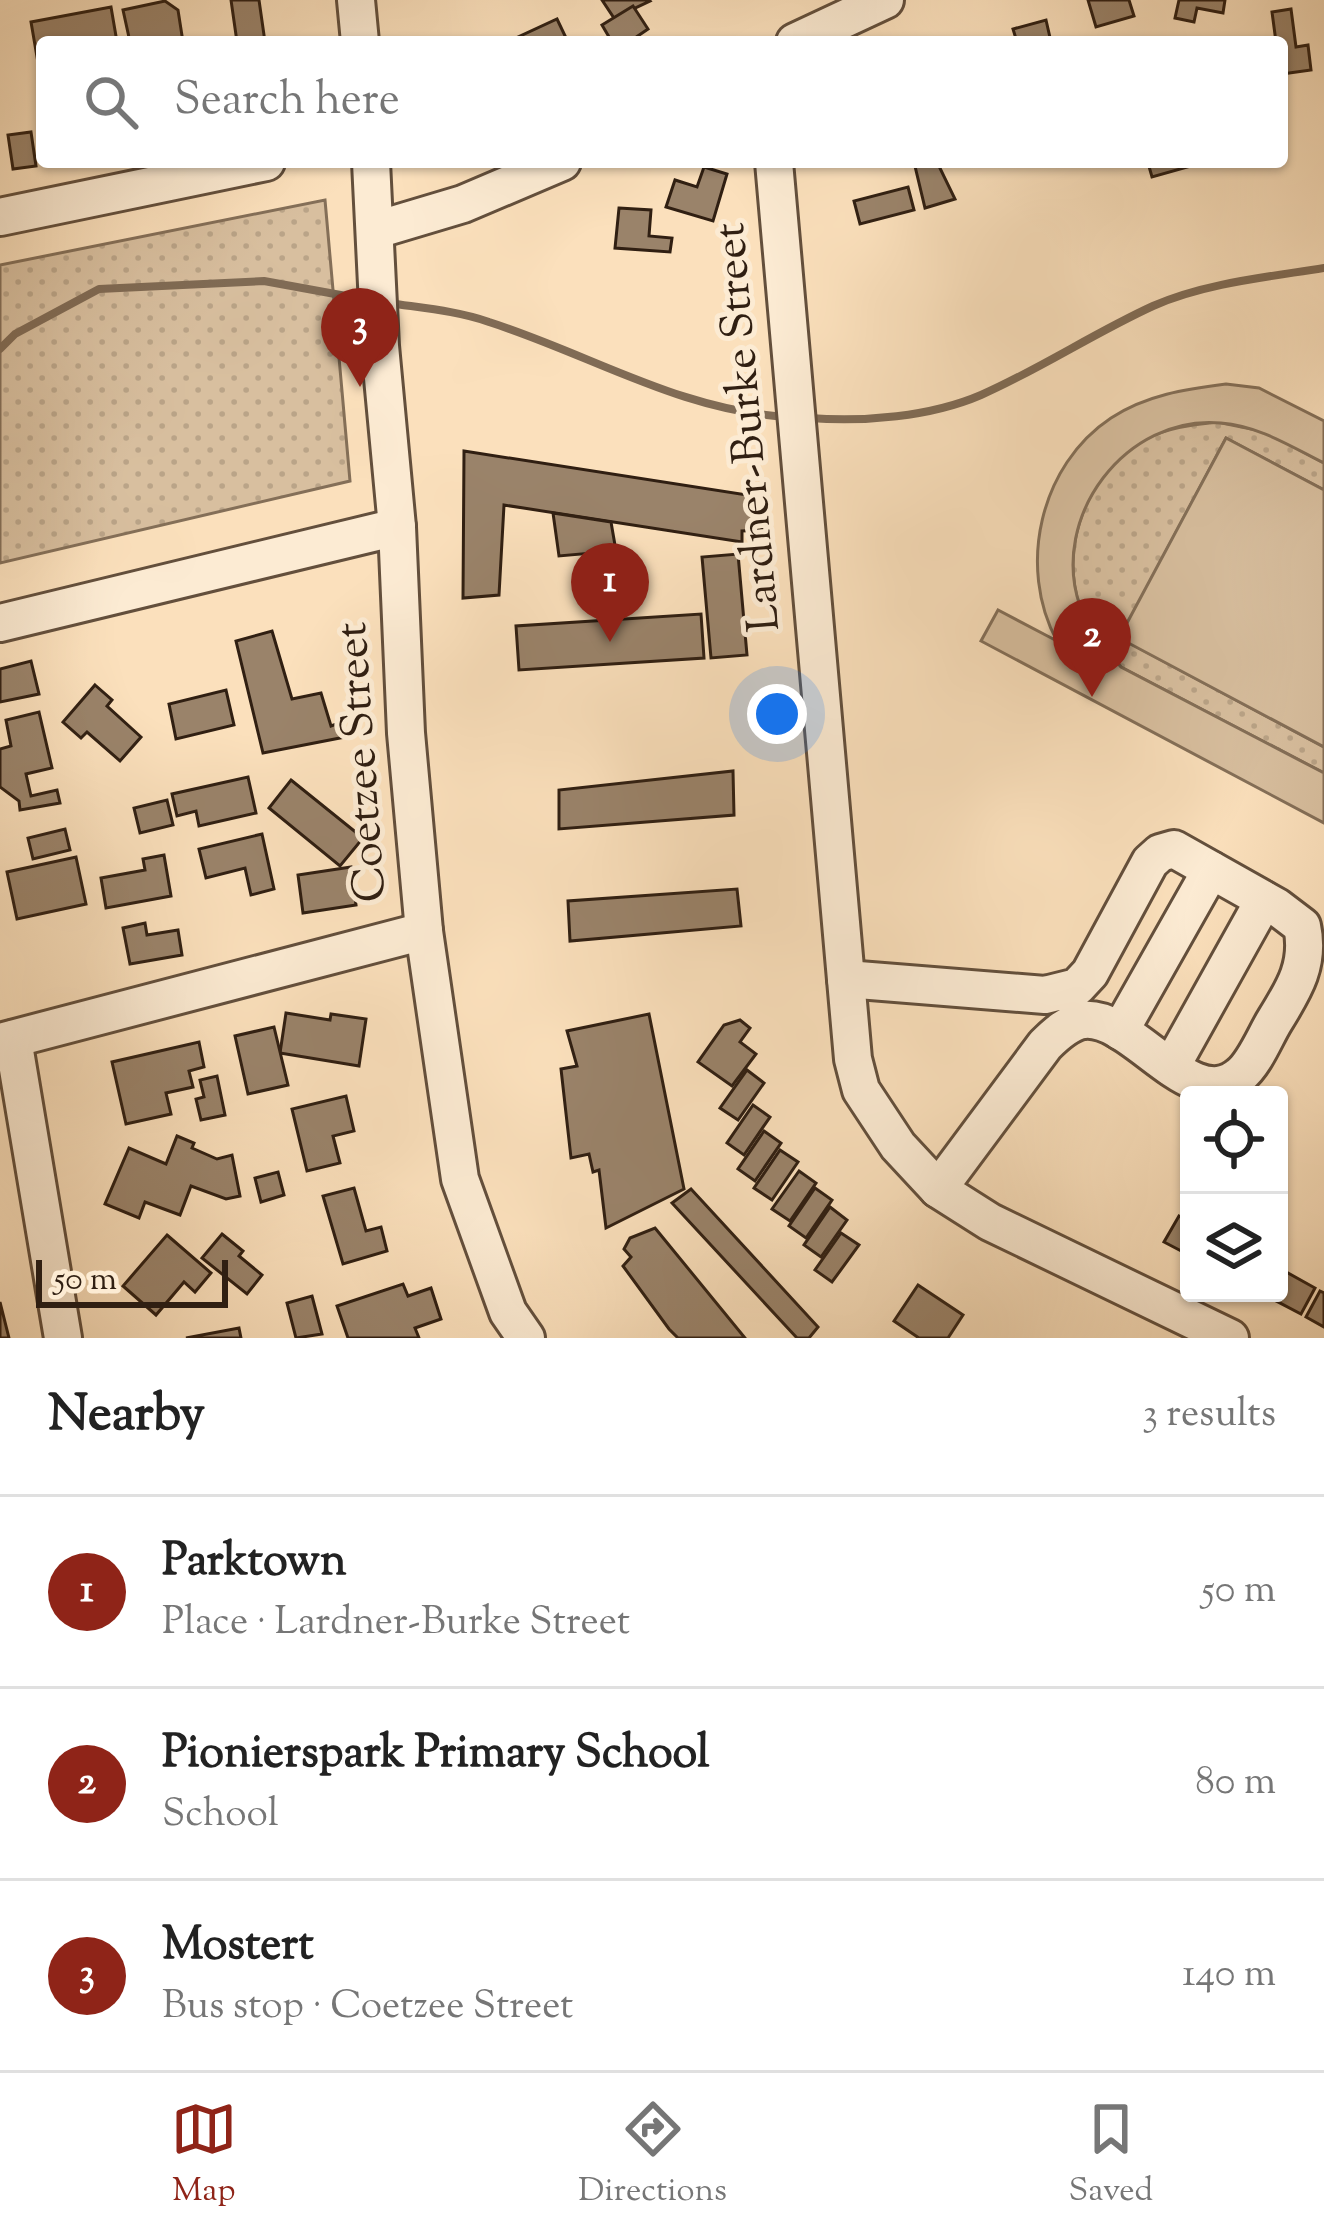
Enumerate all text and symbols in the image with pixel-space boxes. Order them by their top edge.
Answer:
search box [36,36,1288,168]
icon: search [78,69,144,135]
text: Search here [174,70,400,135]
street label: Lardner-Burke Street [700,220,800,634]
pin: 3 [321,288,399,387]
pin: 1 [571,543,649,642]
pin: 2 [1053,598,1131,697]
street label: Coetzee Street [322,620,406,904]
your location [747,684,807,744]
map controls [1180,1086,1288,1302]
button: locate [1180,1086,1288,1194]
button: layers [1180,1194,1288,1302]
scale bar [36,1254,228,1307]
text: 50 m [54,1257,117,1305]
text: Nearby [48,1380,205,1453]
text: 3 results [1142,1388,1276,1444]
text: Parktown [162,1531,347,1596]
text: 1 [80,1564,94,1620]
text: 50 m [1201,1564,1276,1620]
text: Place · Lardner-Burke Street [162,1596,630,1652]
text: Pionierspark Primary School [162,1723,710,1788]
text: 2 [78,1756,96,1812]
text: 80 m [1195,1756,1276,1812]
text: School [162,1788,279,1844]
text: Mostert [162,1915,314,1980]
text: 3 [79,1948,95,2004]
text: 140 m [1182,1948,1276,2004]
text: Bus stop · Coetzee Street [162,1980,573,2036]
tab: Map [171,2096,237,2216]
tab: Directions [578,2096,727,2216]
tab: Saved [1069,2096,1153,2216]

